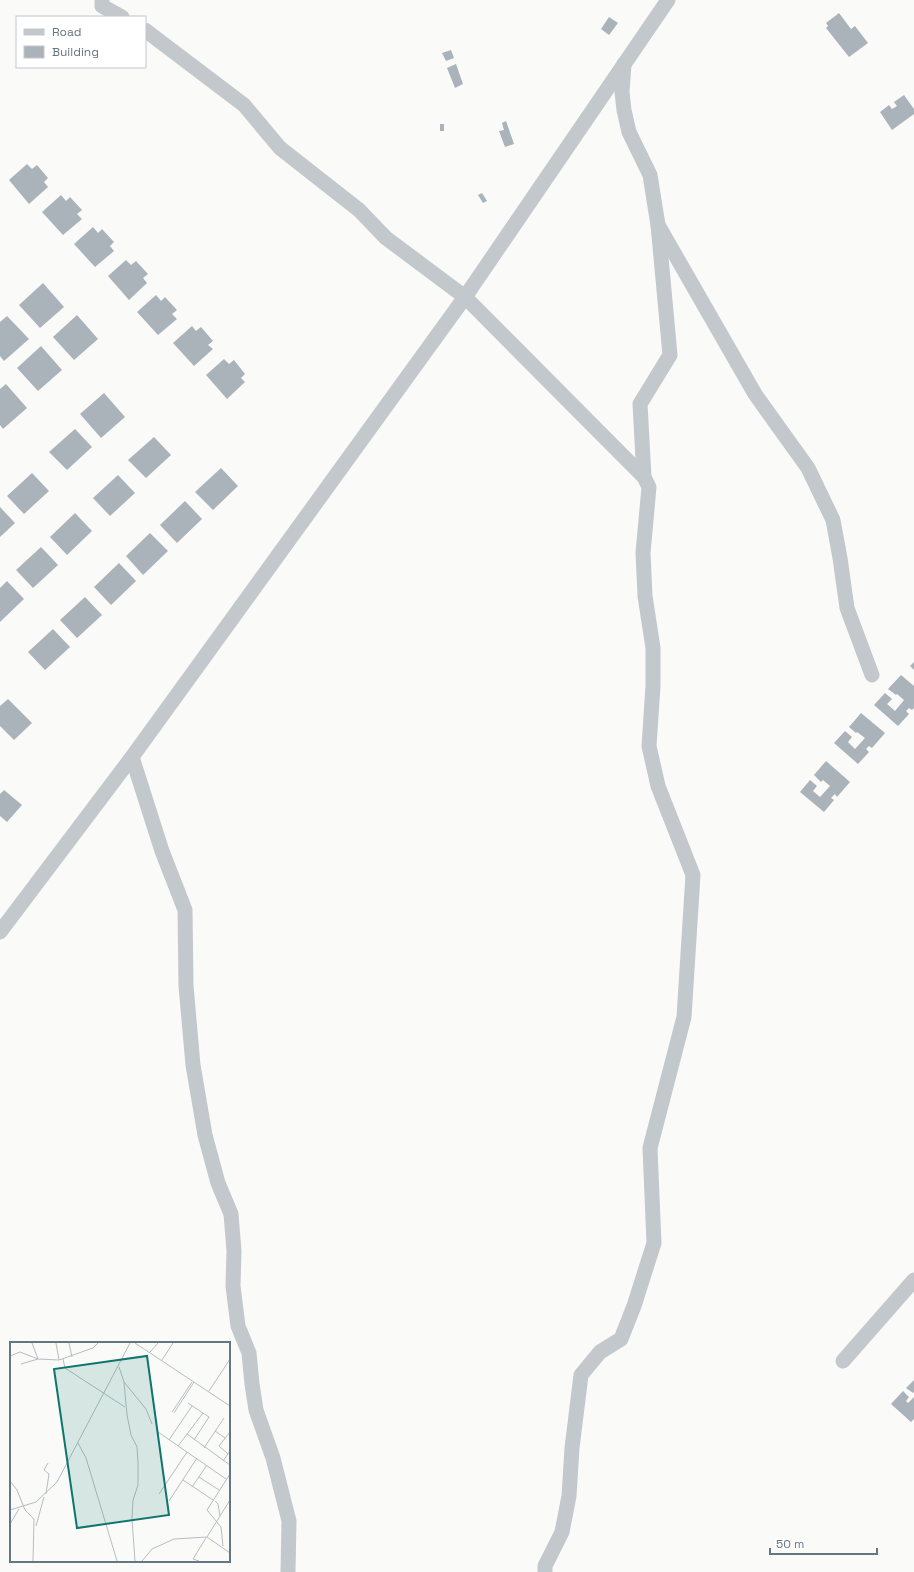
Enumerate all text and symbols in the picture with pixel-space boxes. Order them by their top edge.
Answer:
legend [16,16,146,68]
text: Road [52,24,81,40]
text: Building [52,44,99,60]
inset map [10,1342,230,1562]
scale bar [770,1530,877,1556]
text: 50 m [776,1536,804,1552]

